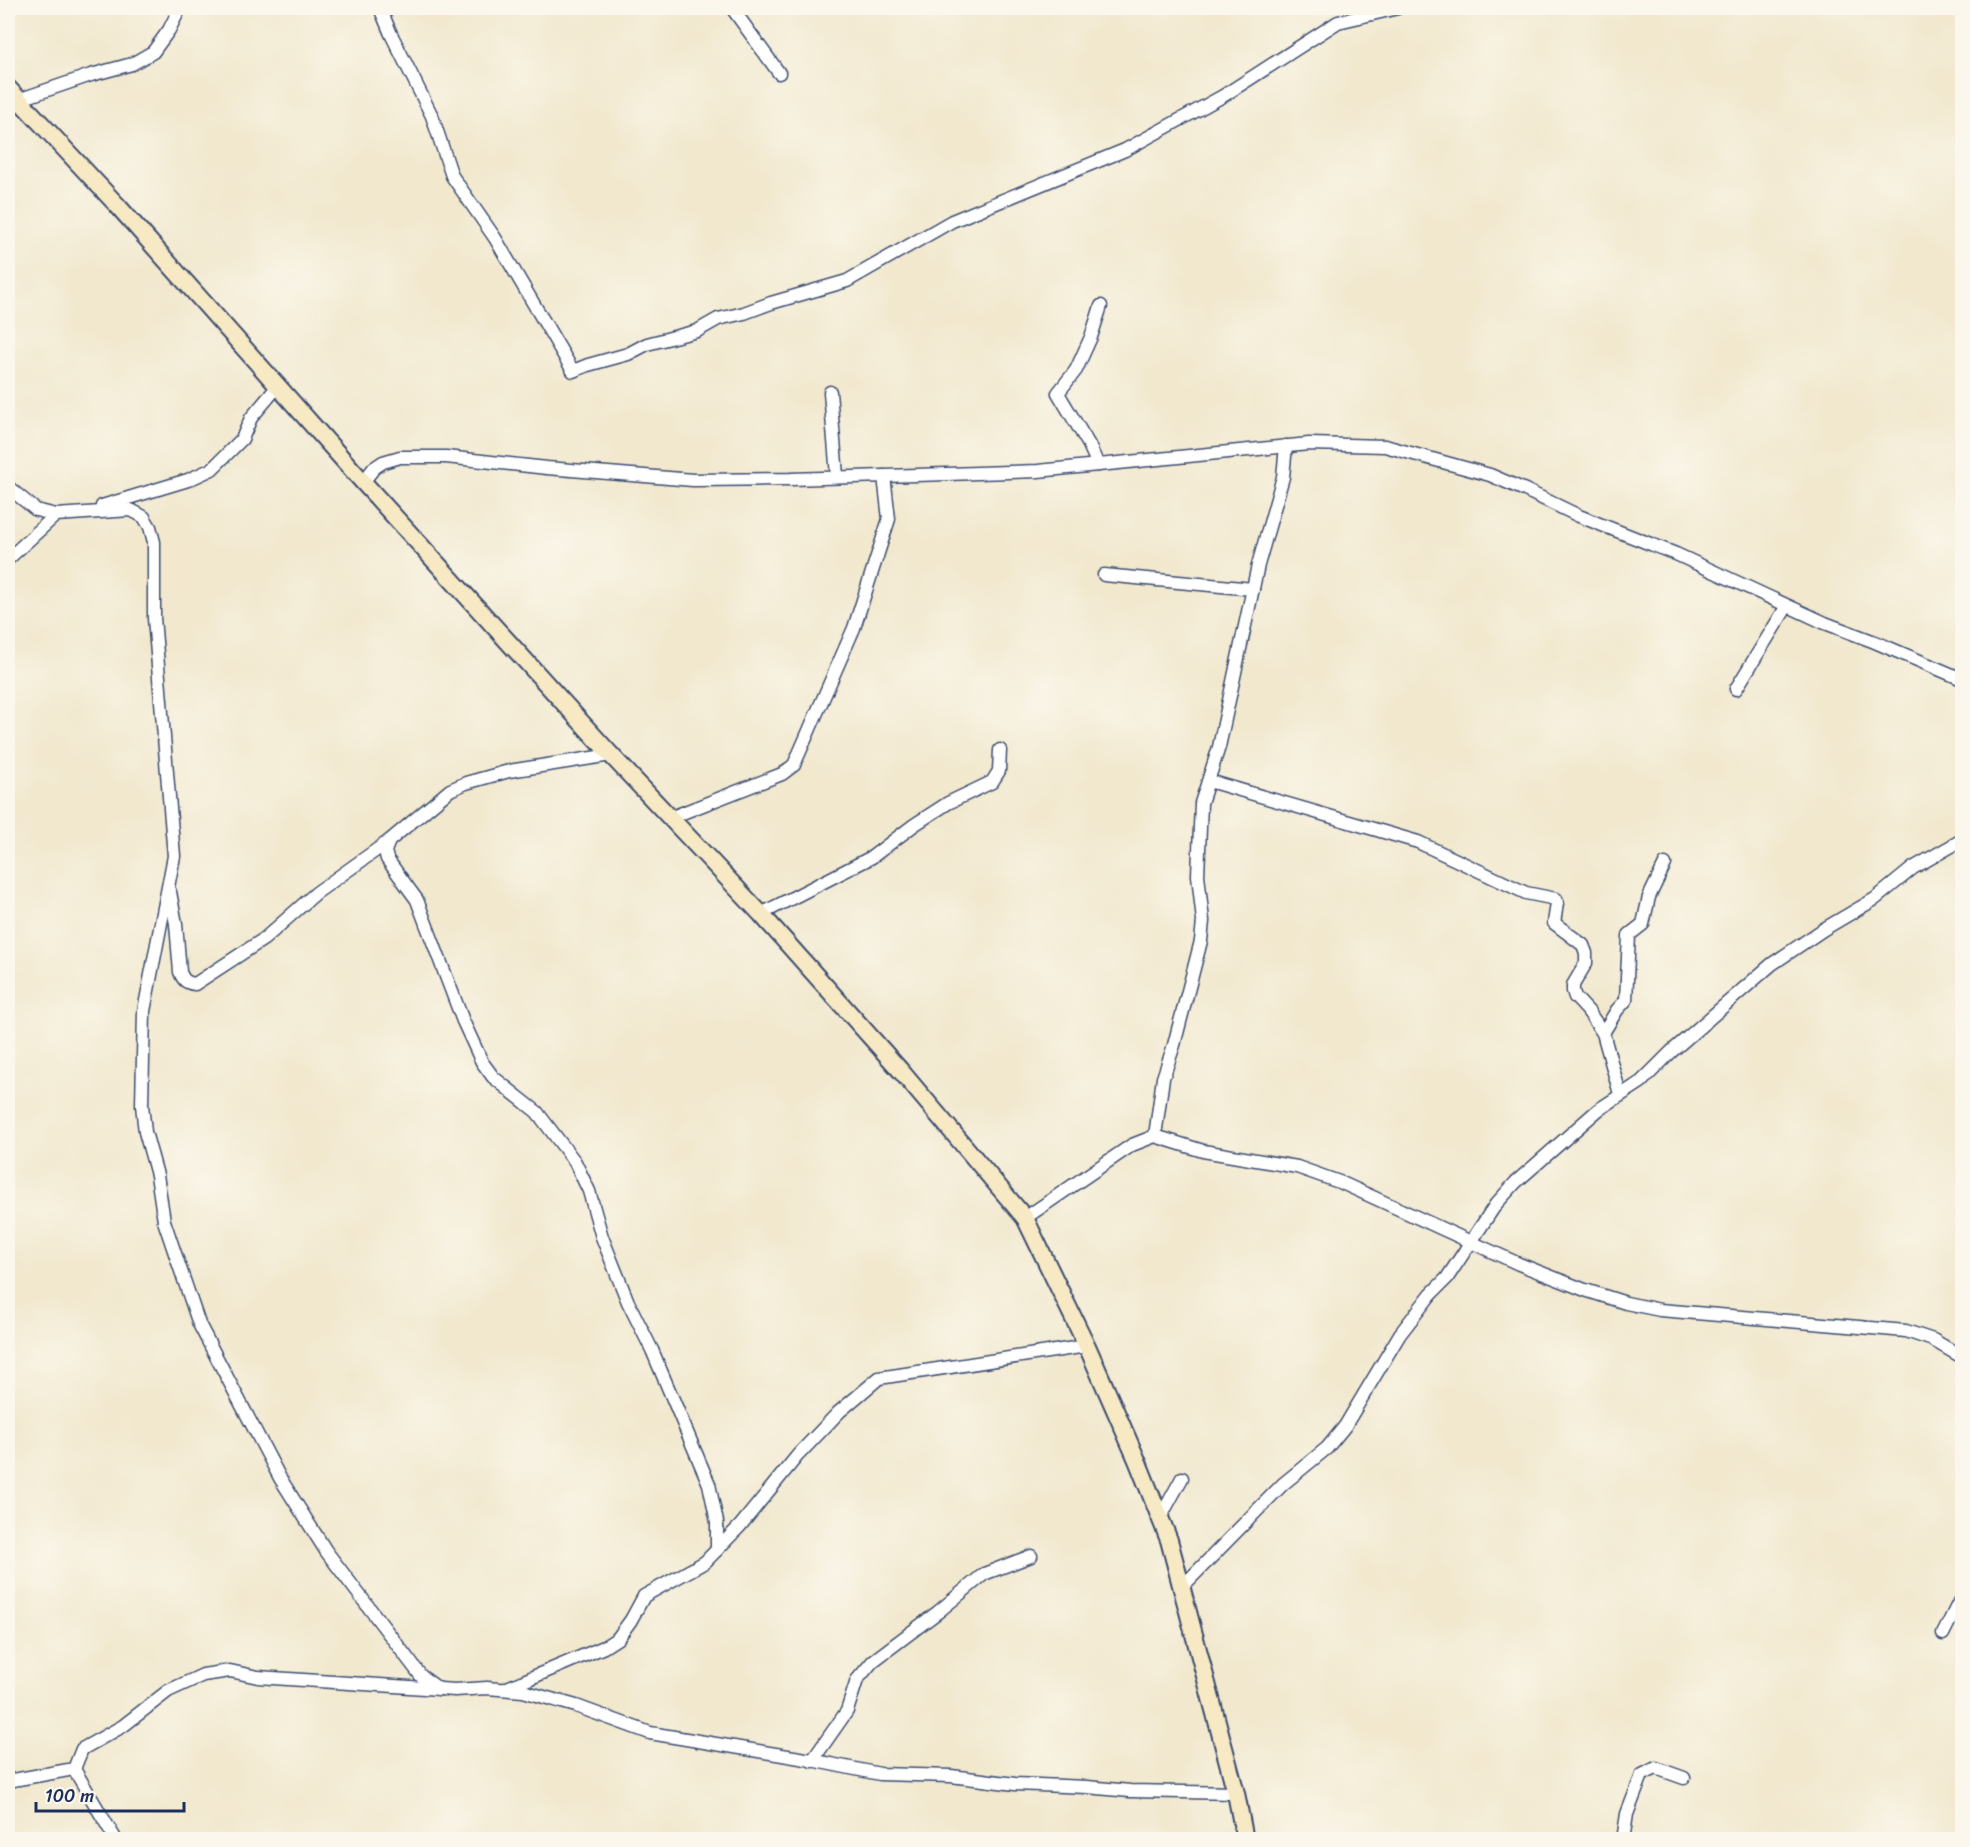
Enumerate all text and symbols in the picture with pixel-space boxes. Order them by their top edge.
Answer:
scale bar [36,1775,184,1813]
text: 100 m [45,1780,94,1812]

